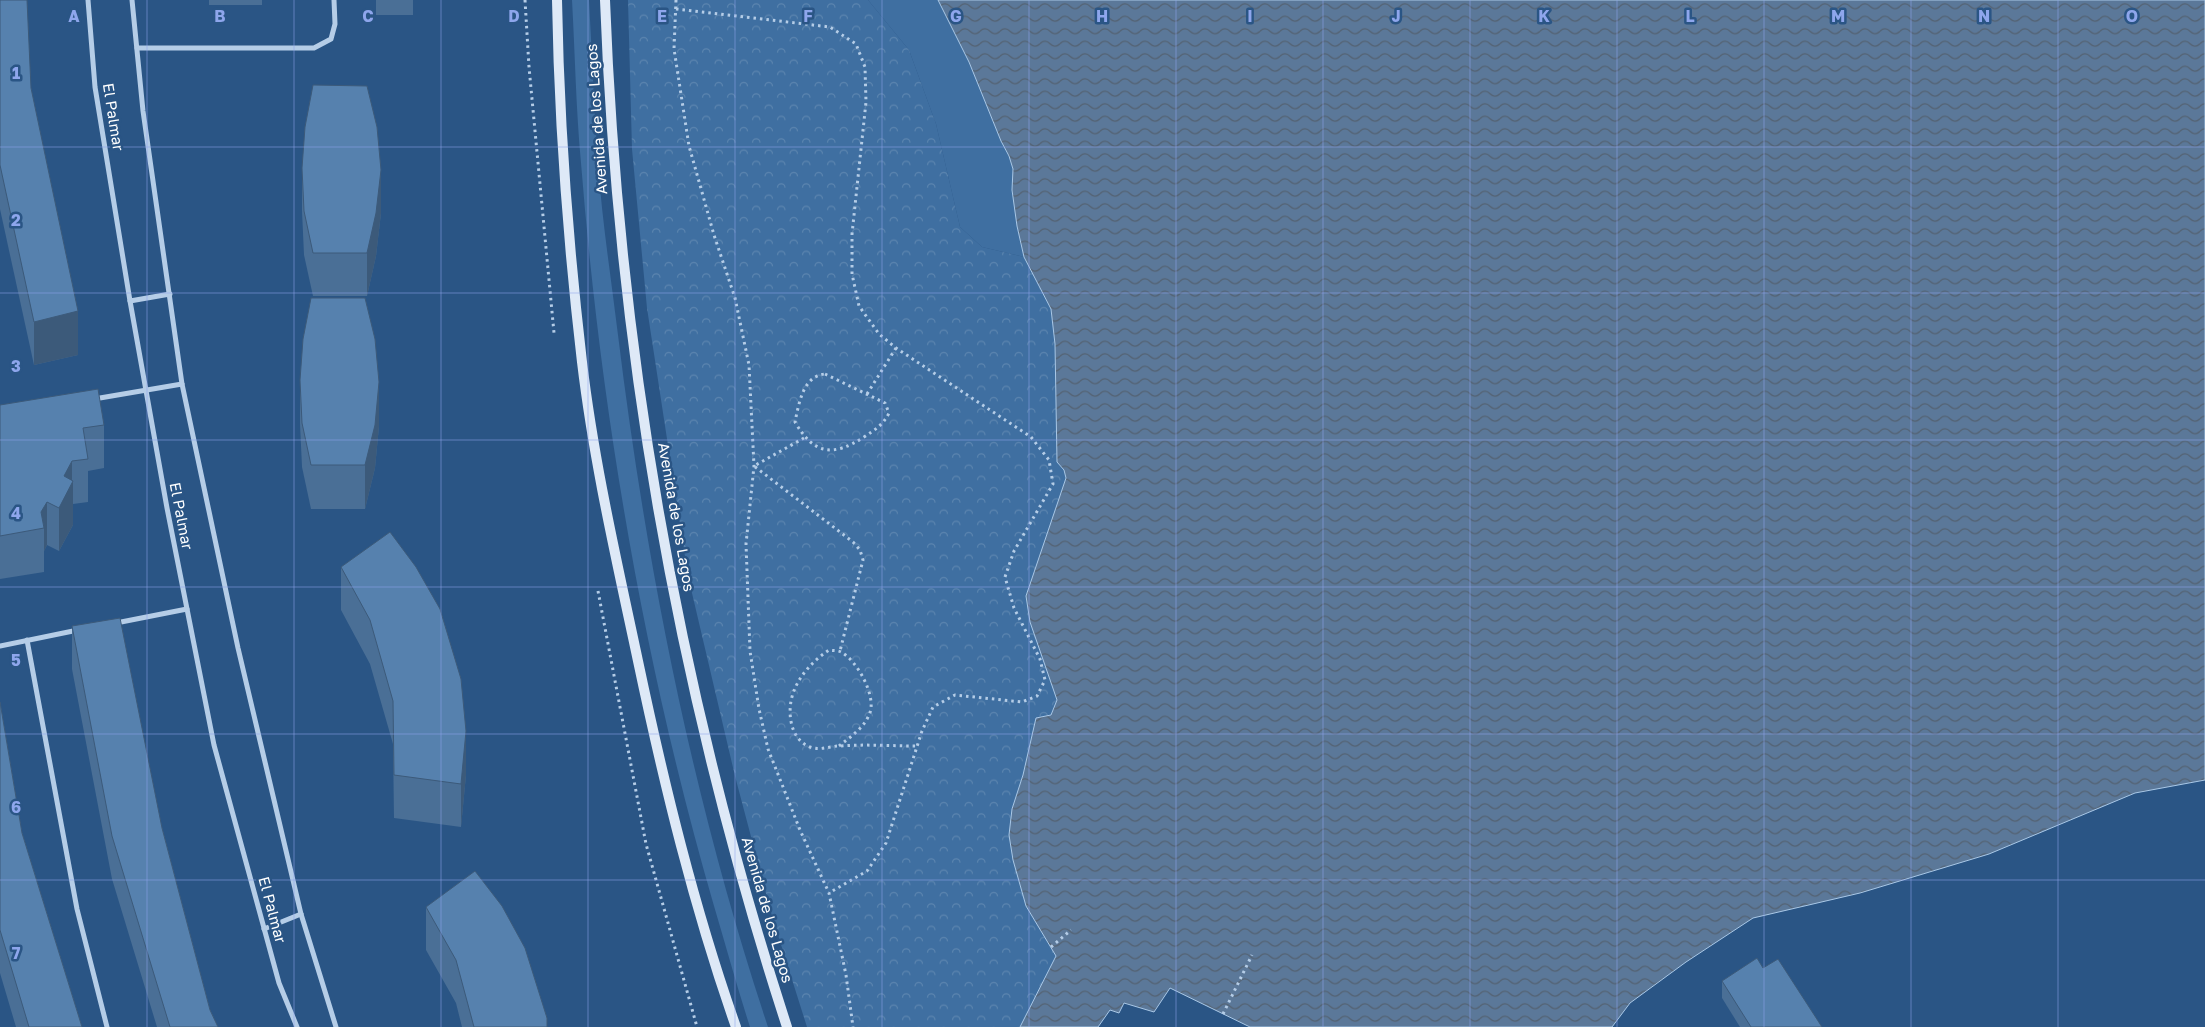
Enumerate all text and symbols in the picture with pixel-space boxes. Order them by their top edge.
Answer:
text: A [68,6,80,26]
text: B [214,6,226,26]
text: C [362,6,374,26]
text: D [508,6,520,26]
text: E [657,6,667,26]
text: F [803,6,813,26]
text: G [950,6,962,26]
text: H [1096,6,1108,26]
text: I [1247,6,1253,26]
text: J [1391,6,1401,26]
text: K [1538,6,1550,26]
text: L [1685,6,1695,26]
text: M [1831,6,1845,26]
text: N [1978,6,1990,26]
text: O [2126,6,2138,26]
street label: Avenida de los Lagos [582,43,610,195]
text: 1 [12,63,20,83]
street label: El Palmar [100,82,128,152]
text: 2 [11,210,21,230]
text: 3 [11,356,21,376]
street label: Avenida de los Lagos [655,441,699,593]
street label: El Palmar [167,481,197,551]
text: 4 [11,503,21,523]
text: 5 [11,650,21,670]
text: 6 [11,797,21,817]
street label: Avenida de los Lagos [738,835,797,985]
street label: El Palmar [255,874,291,945]
text: 7 [12,943,21,963]

